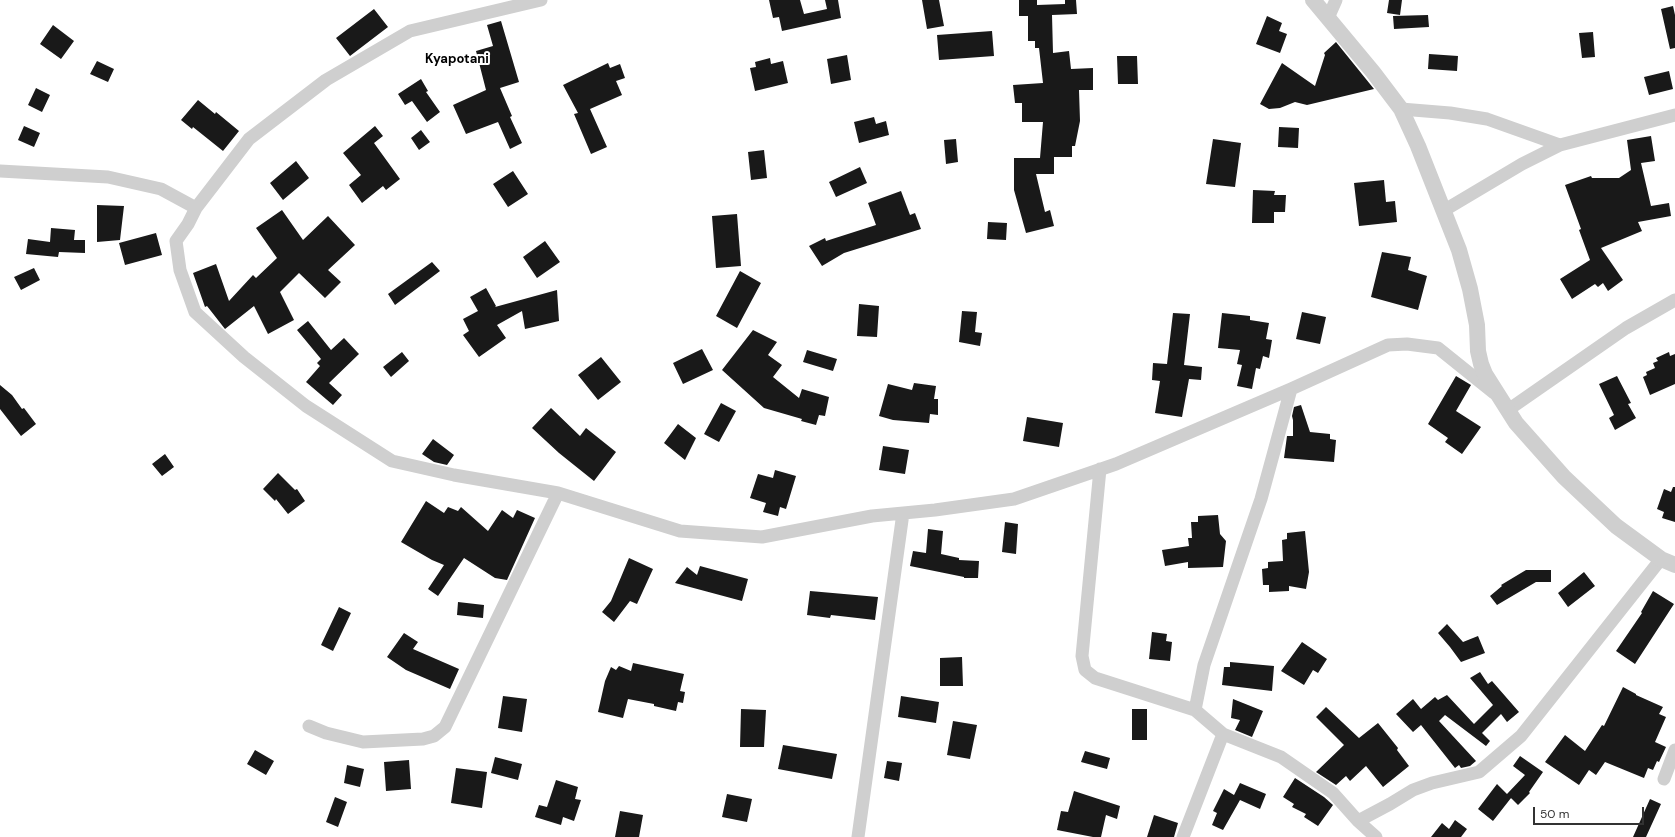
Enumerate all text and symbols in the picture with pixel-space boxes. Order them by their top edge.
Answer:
district label: Kyapotani [425,52,489,68]
scale bar [1535,799,1646,825]
text: 50 m [1540,806,1569,822]

